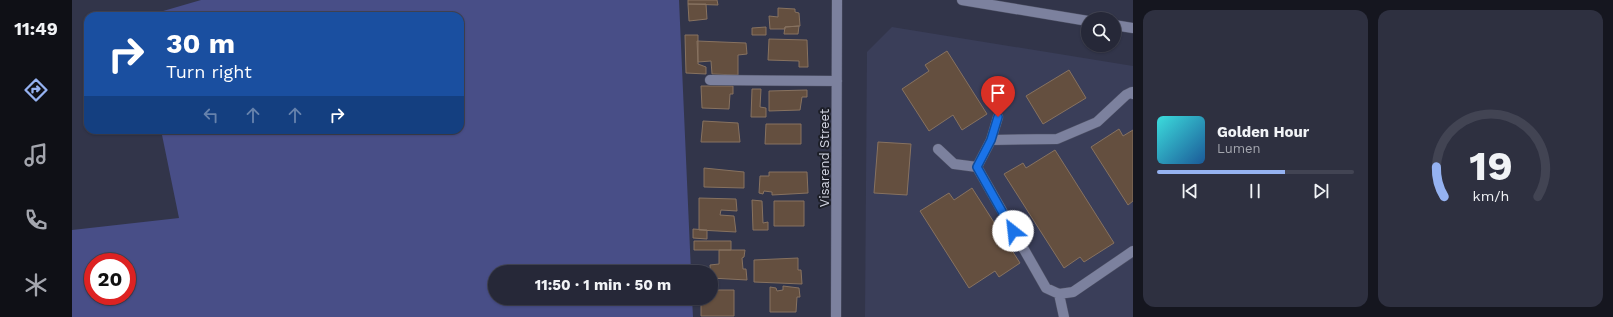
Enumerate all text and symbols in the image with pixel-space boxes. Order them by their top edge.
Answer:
map controls [1081,12,1121,52]
button: search [1081,12,1121,52]
text: 11:49 [14,18,58,39]
text: 30 m [166,27,235,60]
icon: right [100,28,152,80]
text: Turn right [166,61,252,82]
icon: directions [22,76,50,104]
pin [981,76,1015,117]
icon: arrive [987,82,1009,104]
icon: left [200,104,222,126]
icon: ahead [242,104,264,126]
icon: ahead [284,104,306,126]
icon: right [326,104,348,126]
street label: Visarend Street [817,108,832,207]
text: Golden Hour [1217,123,1309,141]
text: 19 [1469,140,1512,189]
icon: music [22,141,50,169]
text: Lumen [1217,141,1261,156]
icon: previous [1179,180,1201,202]
icon: pause [1244,180,1266,202]
icon: next [1310,180,1332,202]
text: km/h [1472,187,1509,203]
icon: phone [22,206,50,234]
position arrow [992,210,1034,252]
speed limit sign: 20 [84,253,136,305]
icon: climate [22,271,50,299]
text: 11:50 · 1 min · 50 m [535,276,671,294]

